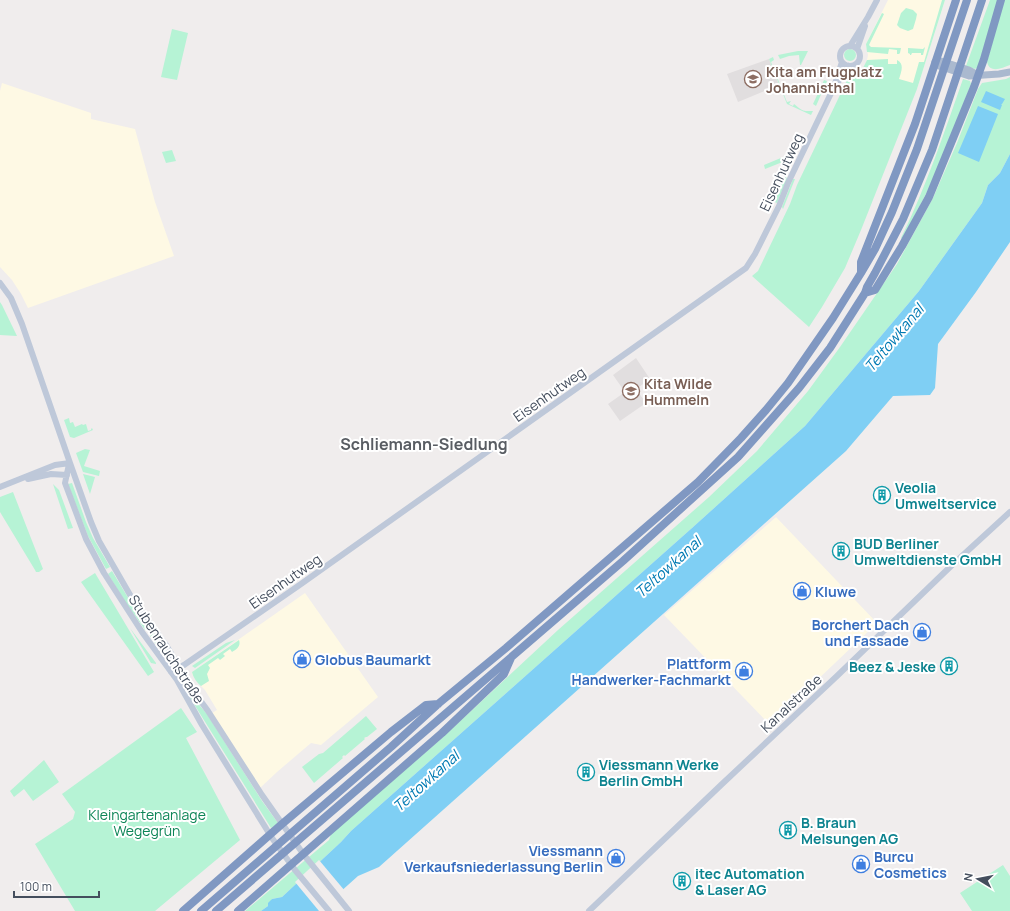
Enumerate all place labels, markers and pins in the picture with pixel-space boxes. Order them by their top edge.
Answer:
place label: Kita am Flugplatz Johannisthal [766,62,882,97]
school or university icon: Kita am Flugplatz Johannisthal [743,69,763,89]
place label: Kita Wilde Hummeln [644,374,712,409]
school or university icon: Kita Wilde Hummeln [621,381,641,401]
place label: Veolia Umweltservice [895,478,997,513]
building icon: Veolia Umweltservice [872,485,892,505]
place label: BUD Berliner Umweltdienste GmbH [854,534,1001,569]
building icon: BUD Berliner Umweltdienste GmbH [831,541,851,561]
shop icon: Kluwe [792,581,812,601]
place label: Kluwe [815,582,856,601]
place label: Borchert Dach und Fassade [812,615,909,650]
shop icon: Borchert Dach und Fassade [912,622,932,642]
shop icon: Globus Baumarkt [292,649,312,669]
place label: Globus Baumarkt [315,650,431,669]
place label: Plattform Handwerker-Fachmarkt [572,654,731,689]
building icon: Beez & Jeske [939,656,959,676]
place label: Beez & Jeske [849,657,936,676]
shop icon: Plattform Handwerker-Fachmarkt [734,661,754,681]
place label: Viessmann Werke Berlin GmbH [599,755,719,790]
building icon: Viessmann Werke Berlin GmbH [576,762,596,782]
place label: B. Braun Melsungen AG [801,813,898,848]
building icon: B. Braun Melsungen AG [778,820,798,840]
place label: Viessmann Verkaufsniederlassung Berlin [404,841,603,876]
place label: Burcu Cosmetics [874,847,947,882]
shop icon: Viessmann Verkaufsniederlassung Berlin [606,848,626,868]
shop icon: Burcu Cosmetics [851,854,871,874]
place label: itec Automation & Laser AG [695,864,804,899]
building icon: itec Automation & Laser AG [672,871,692,891]

